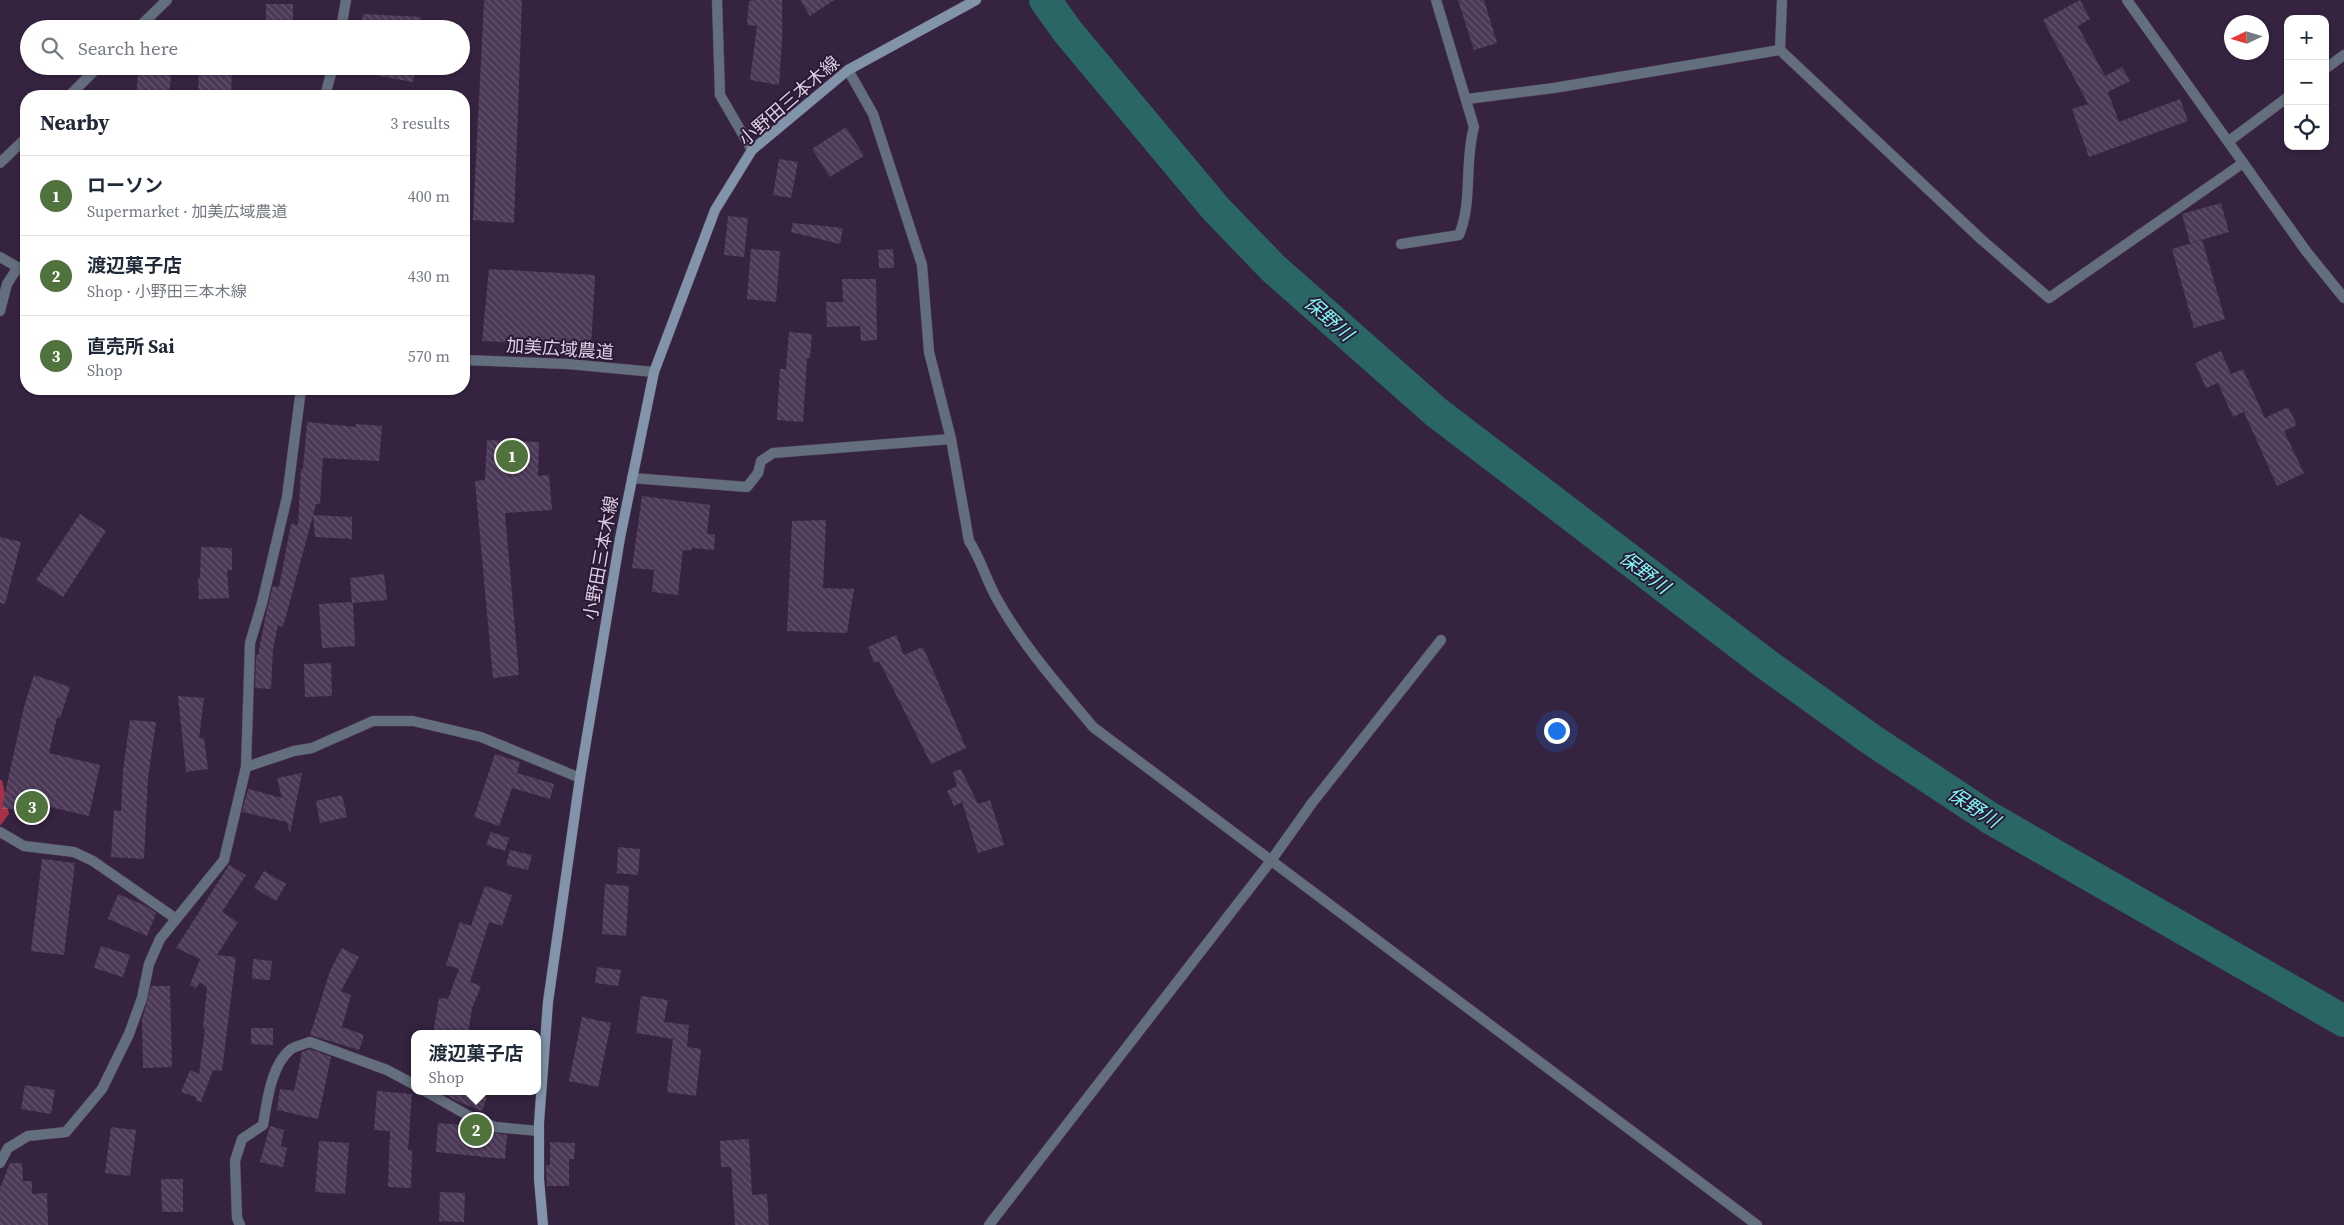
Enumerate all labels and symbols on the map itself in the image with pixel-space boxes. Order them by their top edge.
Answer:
north arrow [2224,15,2269,60]
street label: 小野田三本木線 [733,50,844,151]
water label: 保野川 [1299,289,1361,348]
street label: 加美広域農道 [505,332,615,365]
pin: 1 [496,437,528,475]
street label: 小野田三本木線 [577,494,624,622]
water label: 保野川 [1614,544,1677,601]
your location [1544,718,1570,744]
water label: 保野川 [1943,781,2007,835]
pin: 3 [16,788,48,826]
pin: 2 [460,1111,492,1149]

